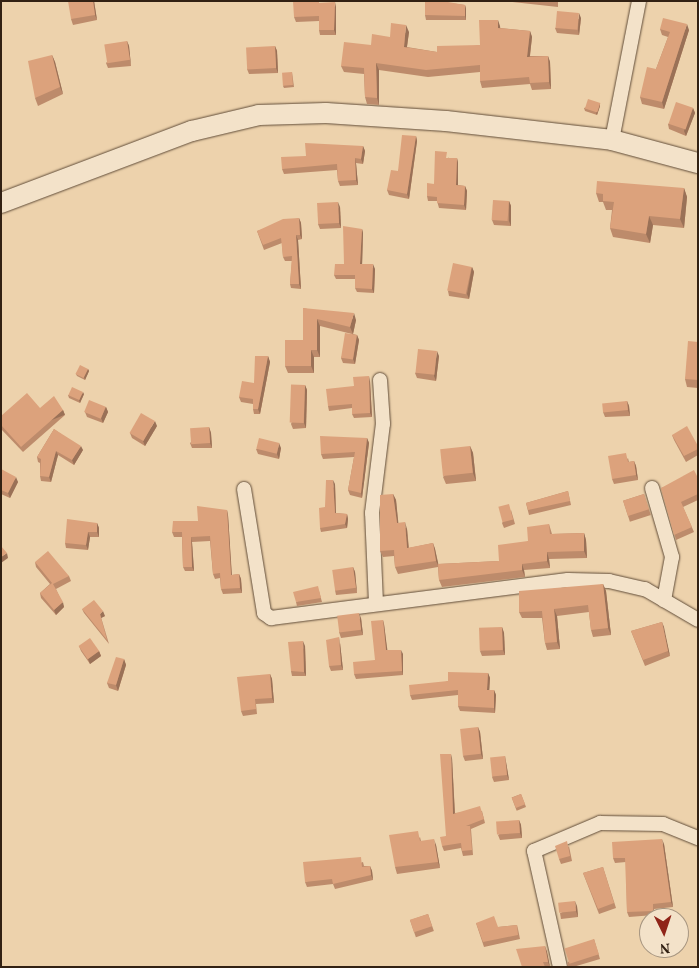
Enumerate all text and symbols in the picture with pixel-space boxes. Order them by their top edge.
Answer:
north arrow [639,908,689,958]
text: N [659,938,671,957]

